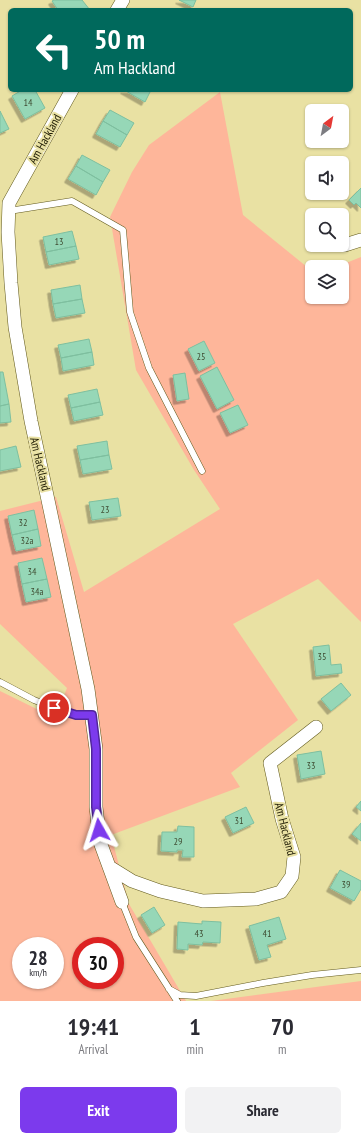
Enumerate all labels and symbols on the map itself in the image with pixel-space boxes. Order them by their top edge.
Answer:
house number: 14 [24,96,33,109]
north arrow [305,104,349,148]
street label: Am Hackland [25,111,64,166]
house number: 13 [55,235,64,248]
house number: 25 [197,350,206,363]
street label: Am Hackland [27,436,54,492]
house number: 23 [101,503,110,516]
house number: 32 [19,516,28,529]
house number: 32a [21,534,34,547]
house number: 34 [28,565,37,578]
house number: 34a [31,585,44,598]
house number: 35 [318,650,327,663]
pin [37,691,71,725]
house number: 33 [307,759,316,772]
street label: Am Hackland [272,801,299,857]
position arrow [78,809,120,851]
house number: 31 [235,814,244,827]
house number: 29 [174,835,183,848]
house number: 39 [342,878,351,891]
house number: 43 [195,927,204,940]
house number: 41 [263,927,272,940]
speed limit sign: 30 [72,937,124,989]

